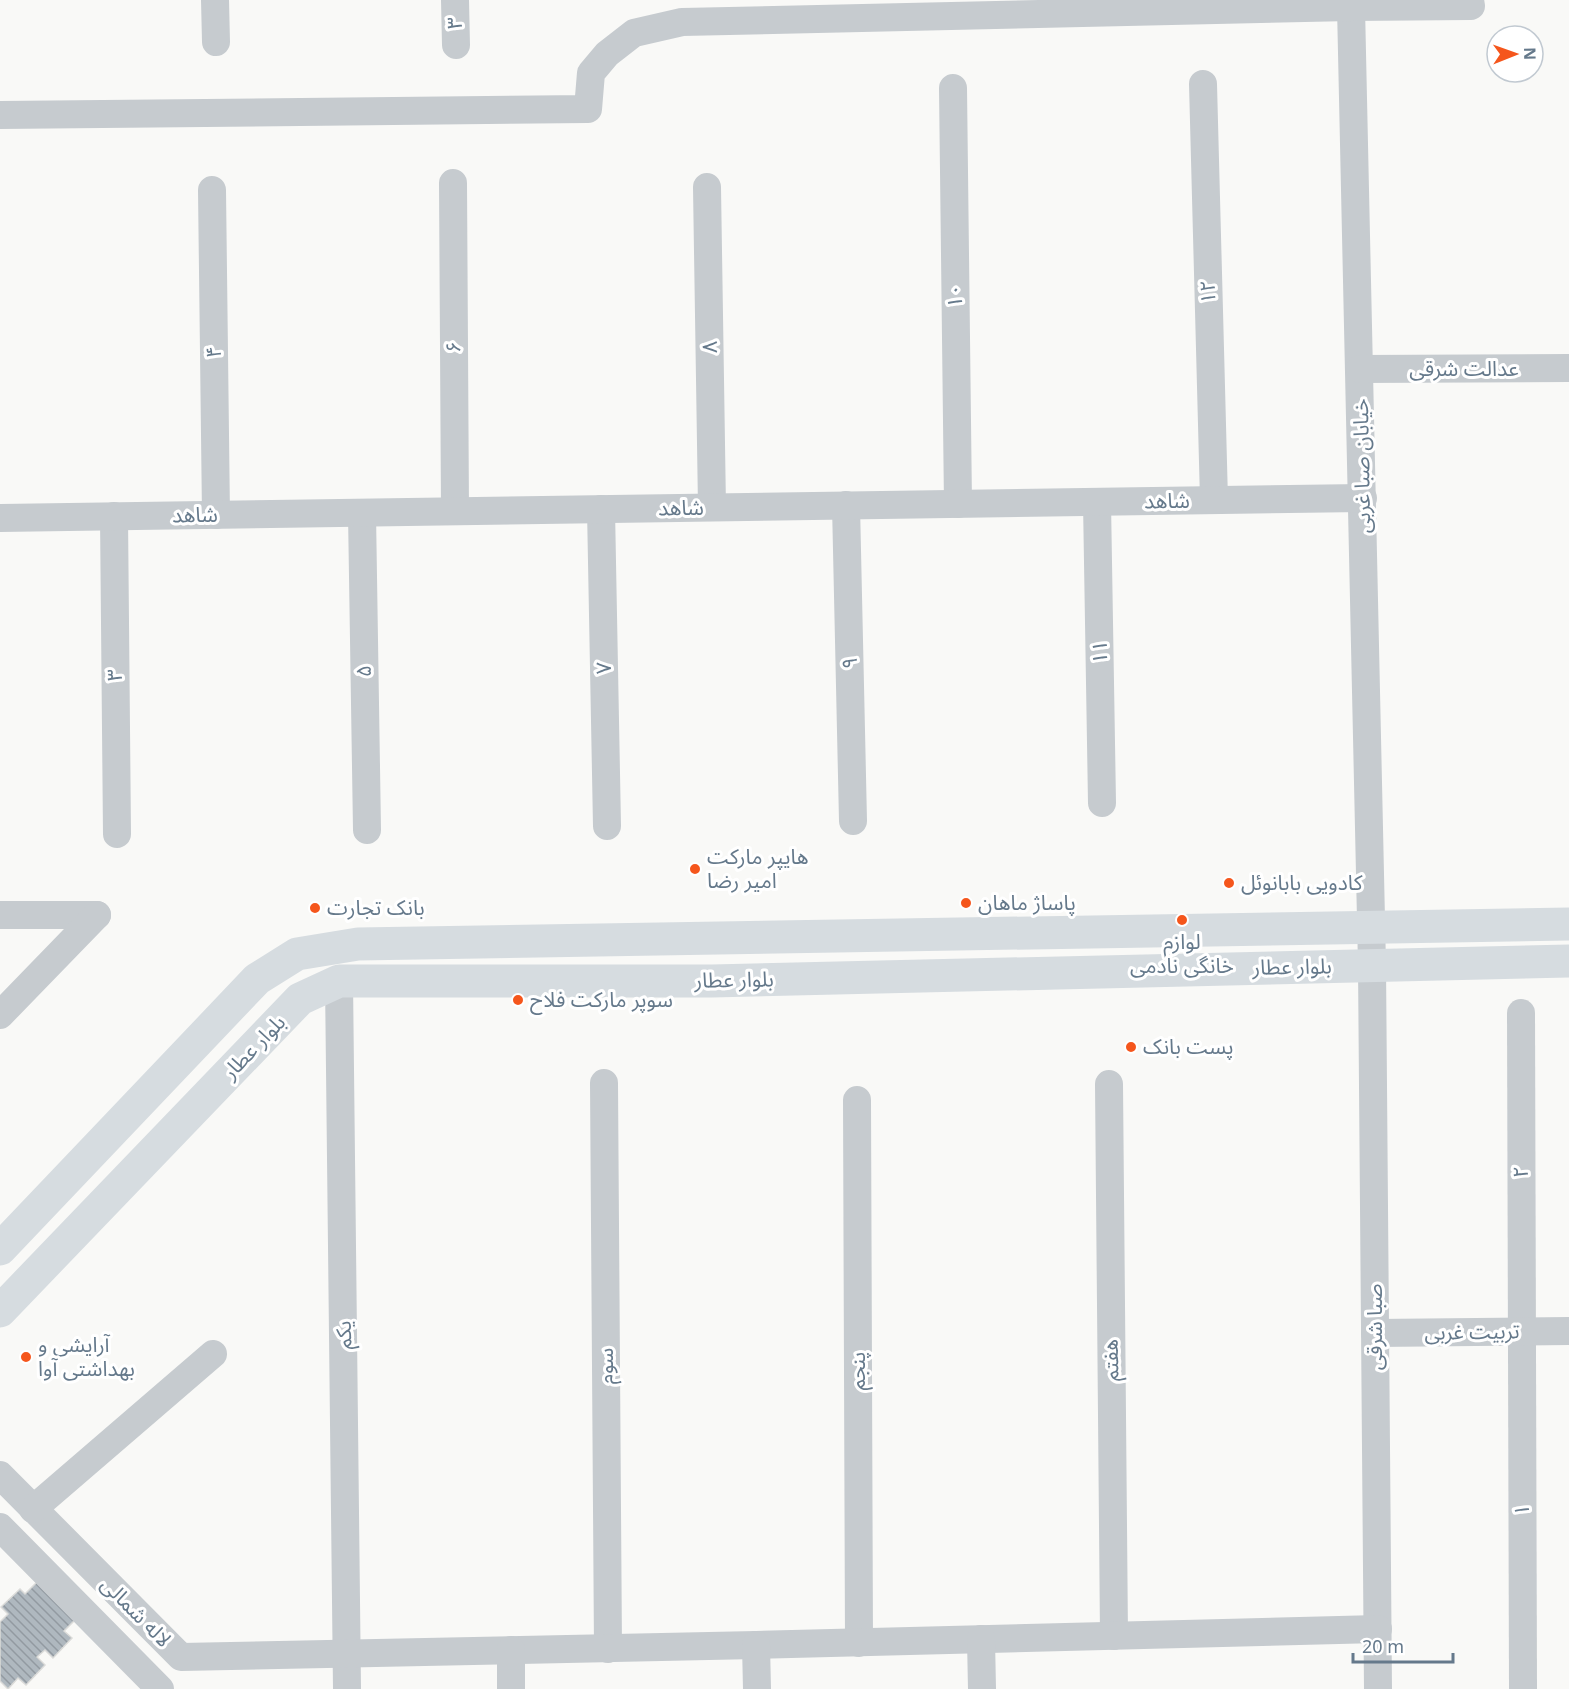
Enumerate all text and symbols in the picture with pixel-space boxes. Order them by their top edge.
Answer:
street label: ۳ [440,17,468,29]
north arrow [1485,24,1545,84]
text: N [1519,47,1541,60]
street label: ۱۲ [1193,280,1221,305]
street label: ۱۰ [940,284,968,308]
street label: ۶ [439,341,467,353]
street label: ۸ [695,341,723,353]
street label: ۴ [199,346,227,358]
street label: عدالت شرقی [1409,354,1519,382]
street label: خیابان صبا غربی [1346,398,1376,534]
street label: شاهد [1144,486,1190,514]
street label: شاهد [658,493,704,521]
street label: شاهد [172,500,218,528]
street label: ۱۱ [1085,640,1113,664]
street label: ۹ [835,657,863,669]
street label: ۷ [589,662,617,674]
street label: ۵ [349,665,377,677]
street label: ۳ [100,669,128,681]
place label: هایپر مارکت امیر رضا [707,842,809,894]
marker: هایپر مارکت امیر رضا [688,862,702,876]
place label: کادویی بابانوئل [1241,868,1363,896]
marker: کادویی بابانوئل [1222,876,1236,890]
place label: پاساژ ماهان [978,888,1076,916]
place label: بانک تجارت [327,893,425,921]
marker: پاساژ ماهان [959,896,973,910]
marker: بانک تجارت [308,901,322,915]
marker: لوازم خانگی نادمی [1175,913,1189,927]
place label: لوازم خانگی نادمی [1130,927,1234,979]
street label: بلوار عطار [1251,951,1332,981]
street label: بلوار عطار [693,964,774,994]
place label: سوپر مارکت فلاح [530,985,673,1015]
marker: سوپر مارکت فلاح [511,993,525,1007]
street label: بلوار عطار [215,1008,291,1085]
place label: پست بانک [1143,1032,1233,1060]
marker: پست بانک [1124,1040,1138,1054]
street label: ۲ [1506,1166,1534,1178]
street label: صبا شرقی [1360,1284,1388,1370]
street label: تربیت غربی [1424,1316,1520,1346]
street label: یکم [329,1320,359,1350]
place label: آرایشی و بهداشتی آوا [38,1330,135,1382]
street label: هفتم [1096,1339,1126,1381]
street label: سوم [591,1348,622,1384]
marker: آرایشی و بهداشتی آوا [19,1350,33,1364]
street label: پنجم [843,1352,873,1390]
street label: ۱ [1507,1504,1535,1516]
street label: لاله شمالی [95,1570,178,1653]
scale bar [1353,1626,1454,1664]
text: 20 m [1362,1634,1404,1658]

